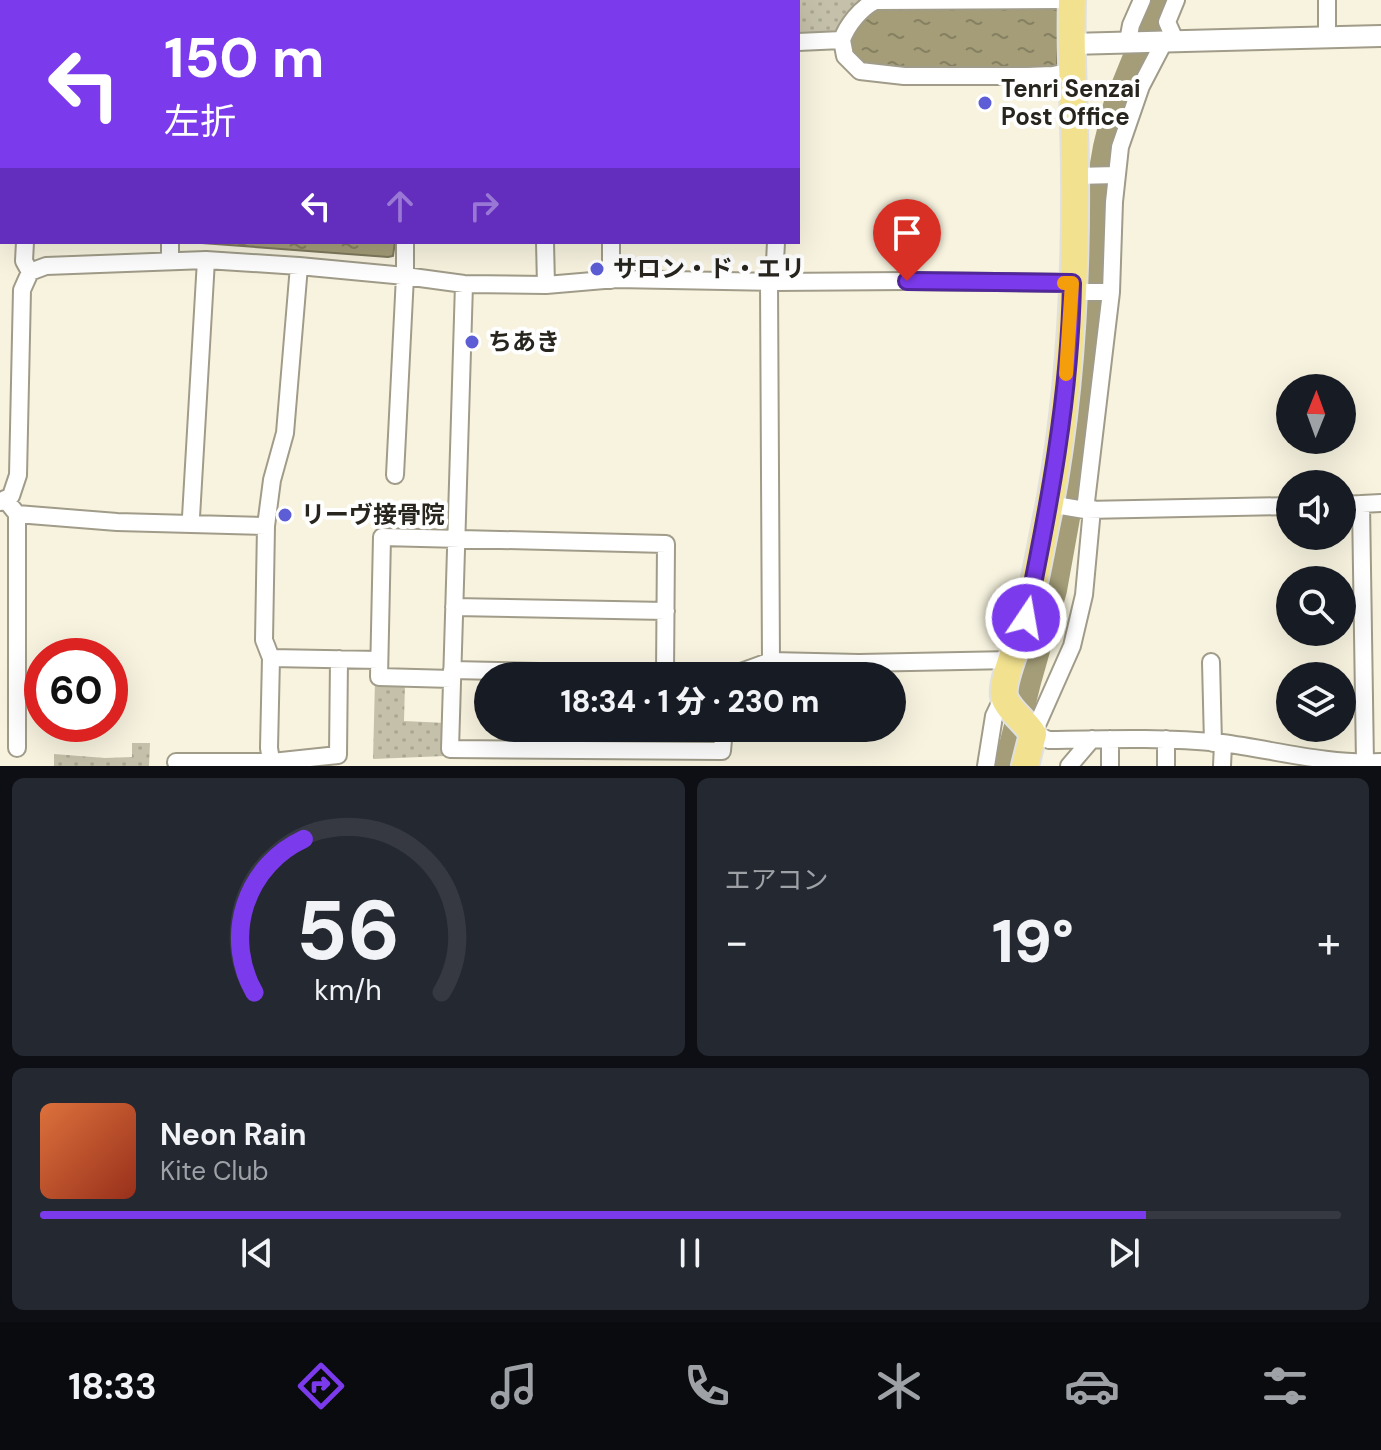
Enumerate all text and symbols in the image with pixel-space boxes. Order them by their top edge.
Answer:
text: 150 m [164,21,325,94]
icon: left [32,32,136,136]
place label: Tenri Senzai Post Office [1001,73,1141,132]
marker: Tenri Senzai Post Office [976,94,994,112]
text: 左折 [164,98,236,145]
icon: left [294,184,338,228]
icon: ahead [378,184,422,228]
icon: right [462,184,506,228]
pin [873,199,941,281]
icon: arrive [885,211,929,255]
place label: サロン・ド・エリ [613,253,805,284]
marker: サロン・ド・エリ [588,260,606,278]
place label: ちあき [488,326,560,357]
marker: ちあき [463,333,481,351]
north arrow [1276,374,1356,454]
map controls [1276,374,1356,742]
button: sound [1276,470,1356,550]
place label: リーヴ接骨院 [301,499,445,530]
marker: リーヴ接骨院 [276,506,294,524]
button: search [1276,566,1356,646]
position arrow [984,576,1068,660]
speed limit sign: 60 [24,638,128,742]
button: layers [1276,662,1356,742]
text: 18:34 · 1 分 · 230 m [560,682,820,721]
text: エアコン [725,863,829,897]
text: 56 [296,876,400,985]
text: 19° [992,902,1074,981]
text: − [725,913,749,971]
text: + [1317,913,1341,971]
text: km/h [314,972,382,1009]
text: Neon Rain [160,1115,306,1154]
text: Kite Club [160,1154,269,1188]
icon: previous [235,1231,279,1275]
icon: pause [668,1231,712,1275]
icon: next [1102,1231,1146,1275]
icon: directions [293,1358,349,1414]
icon: music [486,1358,542,1414]
icon: phone [679,1358,735,1414]
icon: climate [871,1358,927,1414]
icon: car [1064,1358,1120,1414]
icon: filters [1257,1358,1313,1414]
text: 18:33 [68,1363,157,1410]

